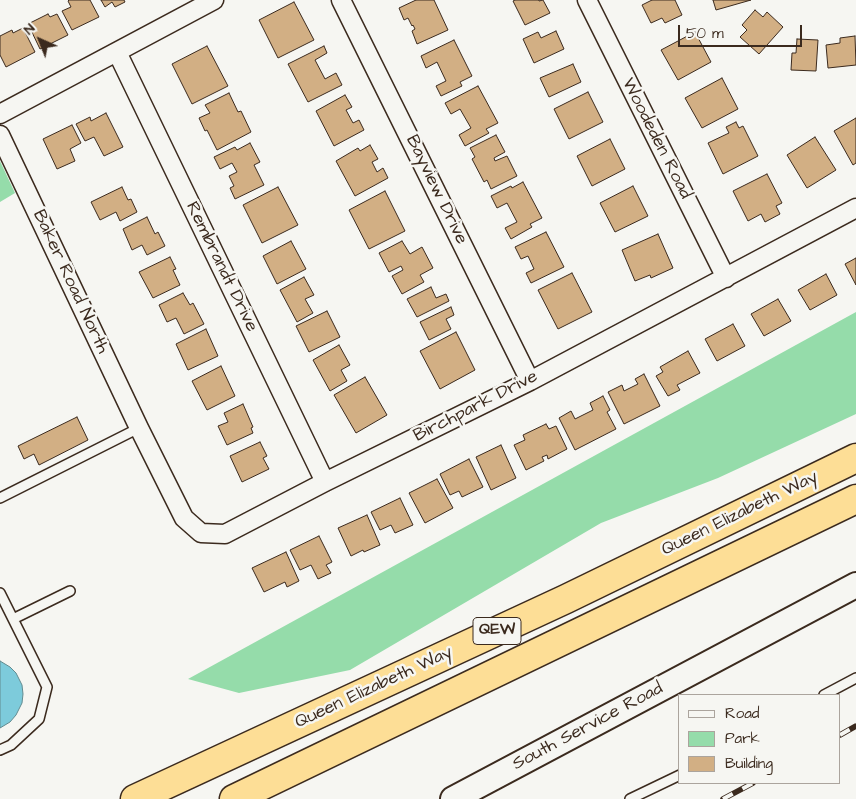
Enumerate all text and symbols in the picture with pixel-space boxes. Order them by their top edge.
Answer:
north arrow [15,15,65,65]
scale bar [681,15,805,47]
text: N [19,19,40,39]
text: 50 m [686,23,724,44]
street label: Woodeden Road [616,75,696,203]
street label: Bayview Drive [400,132,472,248]
street label: Rembrandt Drive [180,199,262,335]
street label: Baker Road North [27,207,113,357]
street label: Birchpark Drive [410,366,542,448]
street label: Queen Elizabeth Way [658,467,822,561]
road number: QEW [473,618,521,644]
street label: Queen Elizabeth Way [292,642,456,734]
street label: South Service Road [509,678,667,776]
legend [678,694,841,784]
text: Road [725,703,759,724]
text: Park [725,728,760,749]
text: Building [725,753,773,774]

